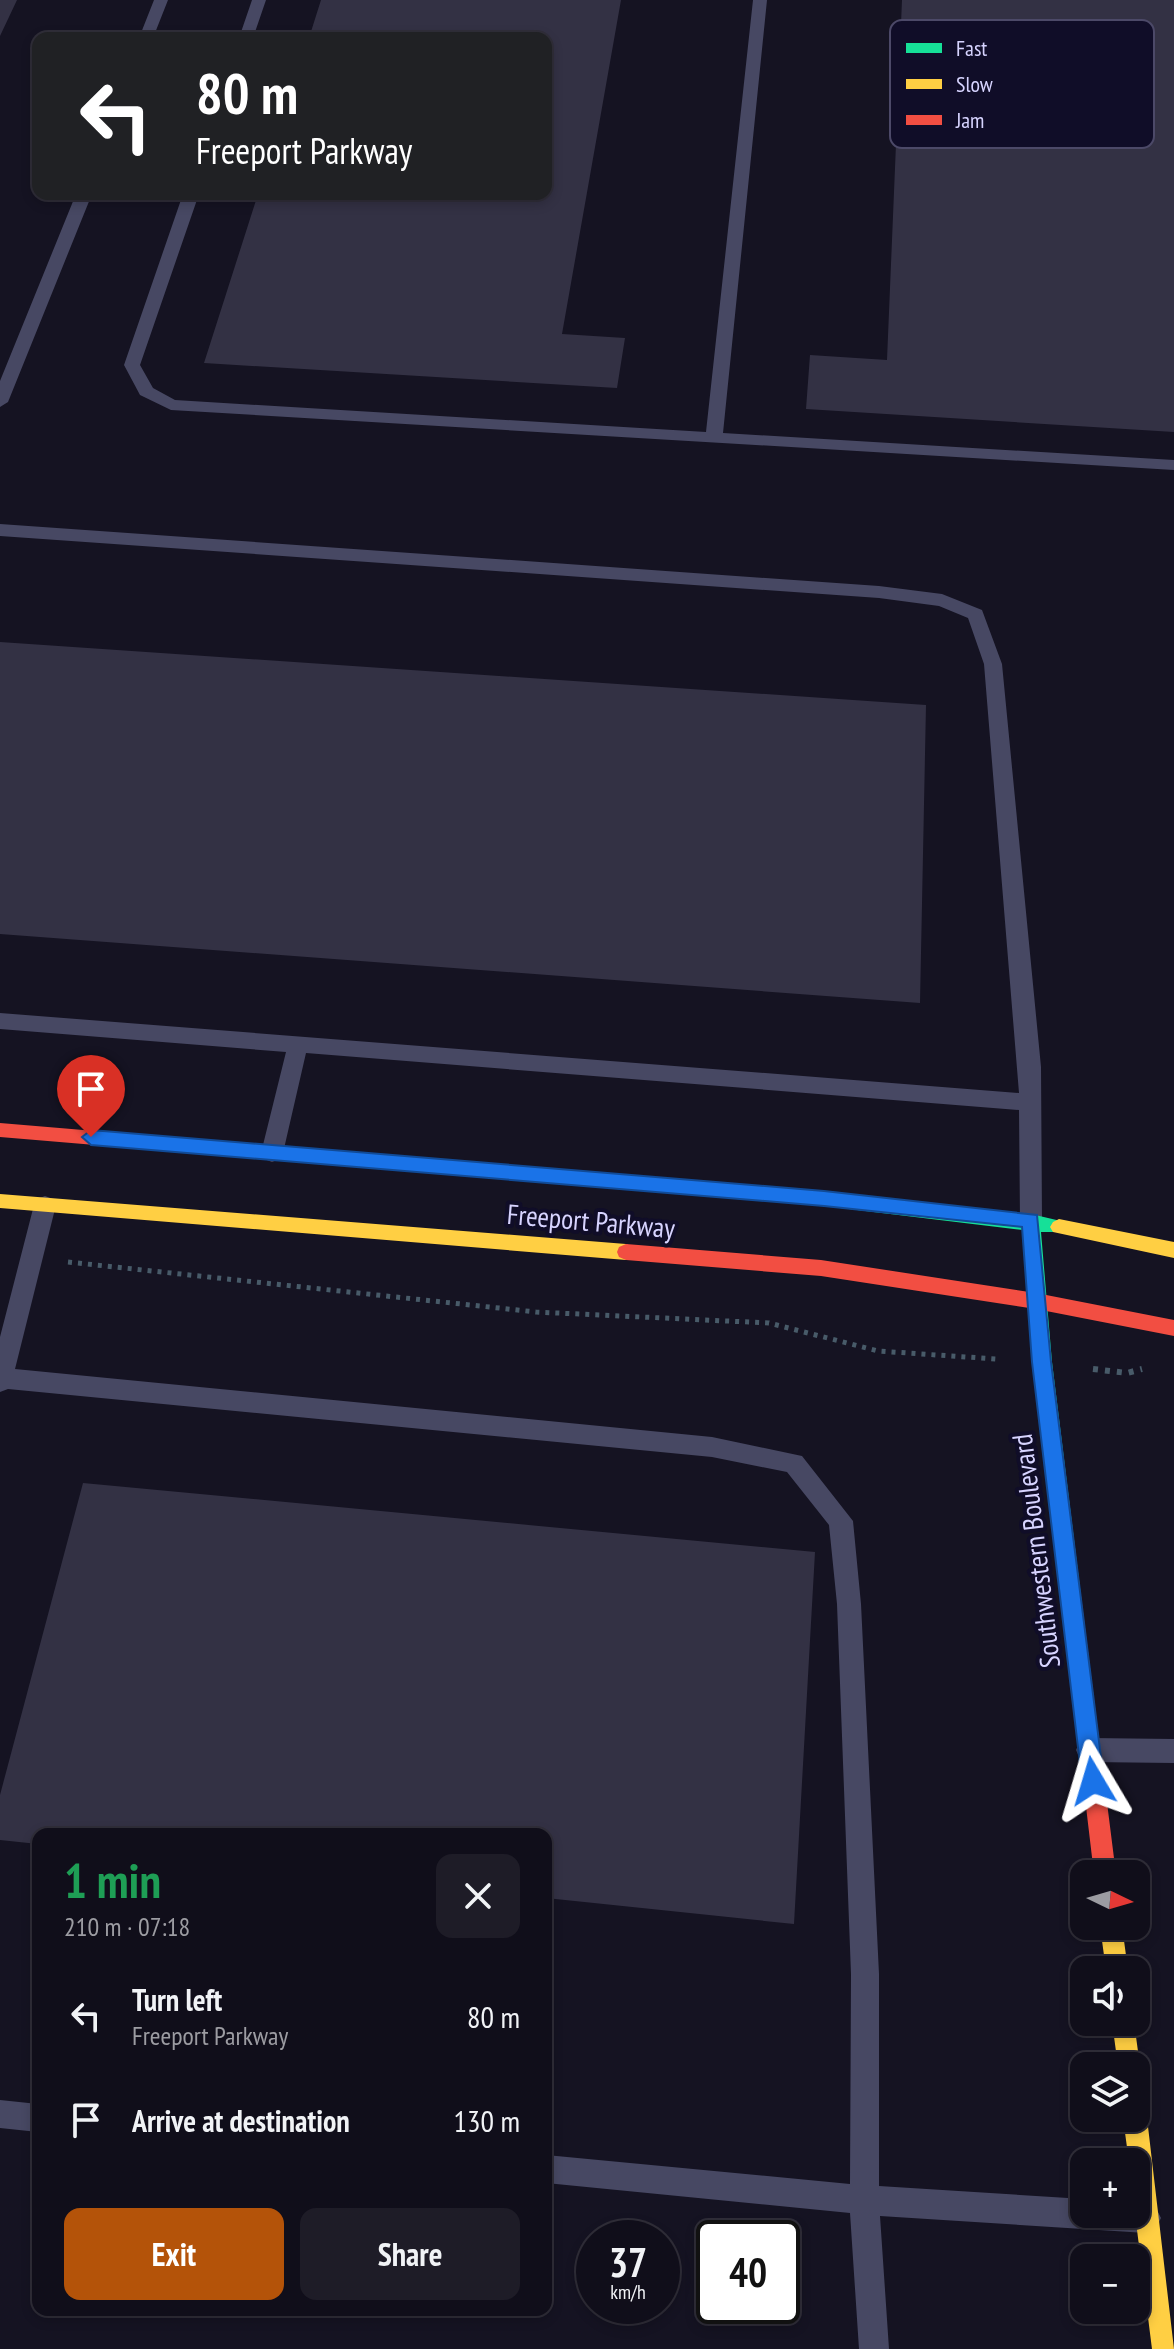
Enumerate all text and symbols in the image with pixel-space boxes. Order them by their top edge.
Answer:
legend [890,20,1154,148]
text: Fast [956,34,987,62]
text: 80 m [196,57,298,129]
icon: left [64,64,168,168]
text: Slow [956,70,993,98]
text: Jam [955,106,984,134]
text: Freeport Parkway [196,127,412,174]
pin [57,1055,125,1137]
icon: arrive [69,1067,113,1111]
street label: Freeport Parkway [506,1195,677,1246]
street label: Southwestern Boulevard [1003,1432,1068,1670]
position arrow [1051,1739,1135,1823]
text: 1 min [64,1849,161,1911]
button: close [436,1854,520,1938]
north arrow [1070,1860,1150,1940]
map controls [1070,1860,1150,2324]
text: 210 m · 07:18 [64,1910,190,1943]
button: sound [1070,1956,1150,2036]
text: Turn left [132,1980,222,2019]
icon: left [64,1994,108,2038]
text: 80 m [467,1997,520,2036]
text: Freeport Parkway [132,2019,288,2052]
button: layers [1070,2052,1150,2132]
icon: arrive [64,2098,108,2142]
text: Arrive at destination [132,2101,350,2140]
text: 130 m [454,2101,520,2140]
button: + [1070,2148,1150,2228]
button: Exit [64,2208,284,2300]
button: Share [300,2208,520,2300]
speed limit sign: 40 [696,2220,800,2324]
text: 37 [609,2236,647,2288]
button: − [1070,2244,1150,2324]
text: km/h [610,2279,646,2305]

